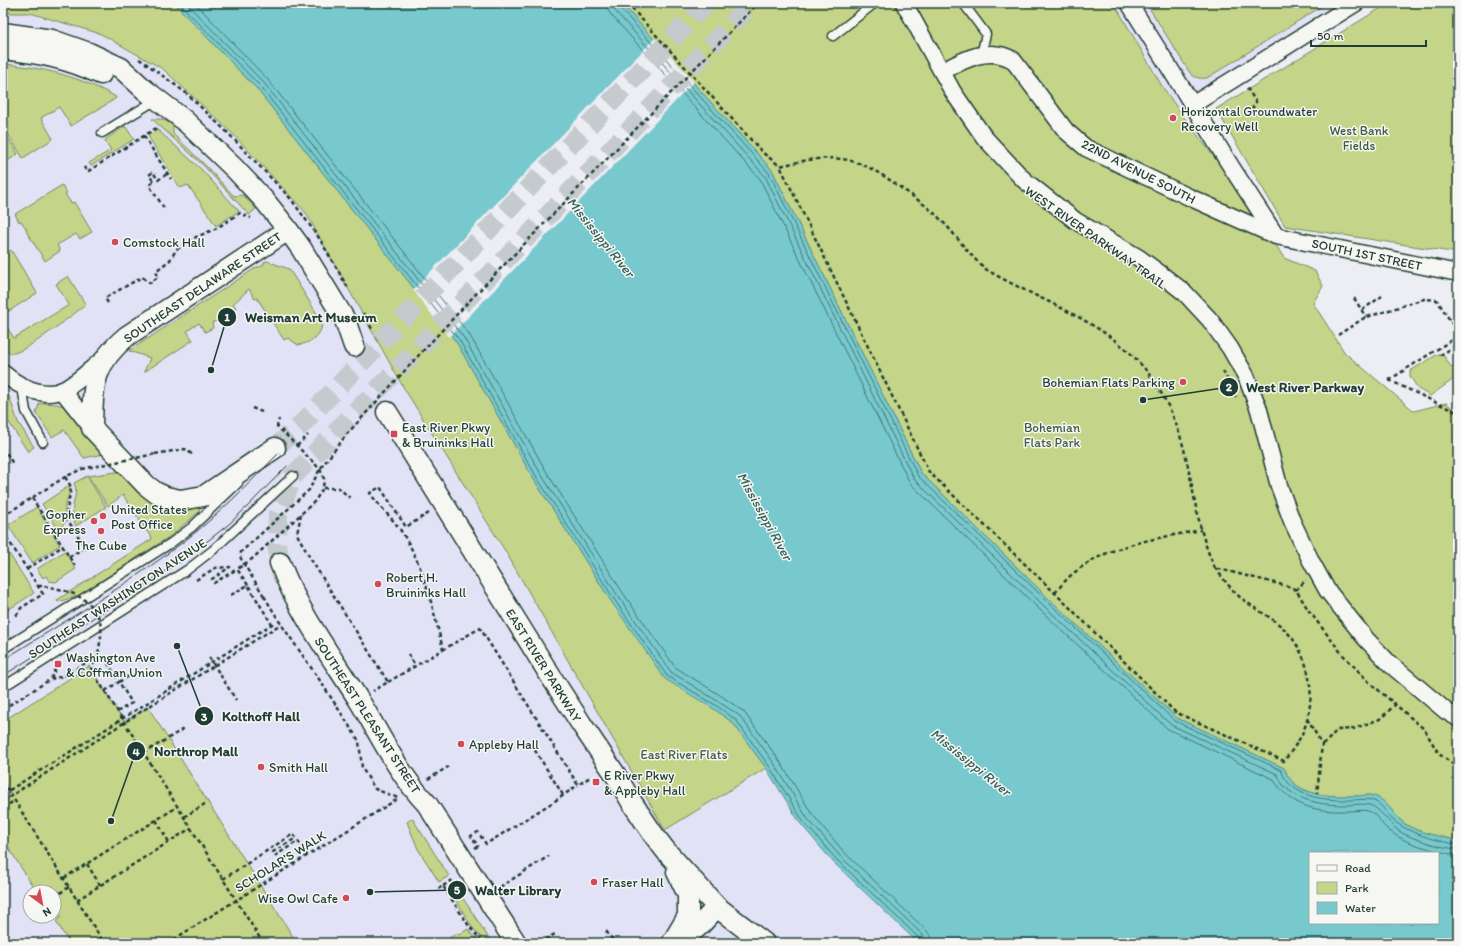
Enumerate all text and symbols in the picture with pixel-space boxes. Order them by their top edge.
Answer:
scale bar [1311,22,1426,48]
text: 50 m [1317,29,1343,43]
place label: Horizontal Groundwater Recovery Well [1181,104,1317,134]
marker: Horizontal Groundwater Recovery Well [1168,113,1178,123]
park label: West Bank Fields [1329,123,1389,153]
street label: 22ND AVENUE SOUTH [1079,136,1198,207]
street label: WEST RIVER PARKWAY TRAIL [1022,183,1170,292]
water label: Mississippi River [563,194,639,282]
street label: SOUTHEAST DELAWARE STREET [120,228,285,346]
place label: Comstock Hall [123,235,205,250]
street label: SOUTH 1ST STREET [1310,235,1424,274]
marker: Comstock Hall [110,237,120,247]
callout: Weisman Art Museum [217,304,385,330]
text: Weisman Art Museum [245,309,377,326]
text: 1 [224,310,230,324]
callout: West River Parkway [1219,374,1372,400]
place label: Bohemian Flats Parking [1042,375,1175,390]
marker: Bohemian Flats Parking [1178,377,1188,387]
text: West River Parkway [1246,379,1364,396]
text: 2 [1226,380,1233,394]
place label: East River Pkwy & Bruininks Hall [402,420,494,450]
park label: Bohemian Flats Park [1024,420,1081,450]
marker: East River Pkwy & Bruininks Hall [389,429,399,439]
water label: Mississippi River [733,469,797,565]
place label: United States Post Office [111,502,187,532]
place label: Gopher Express [43,507,87,537]
marker: United States Post Office [98,511,108,521]
marker: Gopher Express [89,516,99,526]
marker: The Cube [96,526,106,536]
street label: SOUTHEAST WASHINGTON AVENUE [25,535,209,662]
place label: The Cube [75,538,127,553]
place label: Robert H. Bruininks Hall [386,570,467,600]
marker: Robert H. Bruininks Hall [373,579,383,589]
street label: EAST RIVER PARKWAY [503,606,585,725]
street label: SOUTHEAST PLEASANT STREET [311,634,424,797]
place label: Washington Ave & Coffman Union [66,650,163,680]
marker: Washington Ave & Coffman Union [53,659,63,669]
callout: Kolthoff Hall [194,703,308,729]
text: Kolthoff Hall [222,708,301,725]
text: 3 [201,710,208,724]
water label: Mississippi River [927,725,1016,801]
place label: Appleby Hall [469,737,539,752]
callout: Northrop Mall [126,738,246,764]
marker: Appleby Hall [456,739,466,749]
text: Northrop Mall [154,743,239,760]
text: 4 [132,745,140,759]
park label: East River Flats [641,747,728,762]
place label: Smith Hall [269,760,328,775]
marker: Smith Hall [256,762,266,772]
place label: E River Pkwy & Appleby Hall [604,768,686,798]
marker: E River Pkwy & Appleby Hall [591,777,601,787]
street label: SCHOLAR'S WALK [232,827,329,895]
legend [1309,852,1439,924]
text: Road [1345,861,1371,875]
place label: Fraser Hall [602,875,664,890]
callout: Walter Library [447,877,569,903]
marker: Fraser Hall [589,877,599,887]
text: Park [1345,881,1369,895]
text: Walter Library [475,882,561,899]
text: 5 [454,883,461,897]
north arrow [22,884,62,924]
place label: Wise Owl Cafe [258,891,338,906]
marker: Wise Owl Cafe [341,893,351,903]
text: Water [1345,901,1376,915]
text: N [40,905,54,920]

